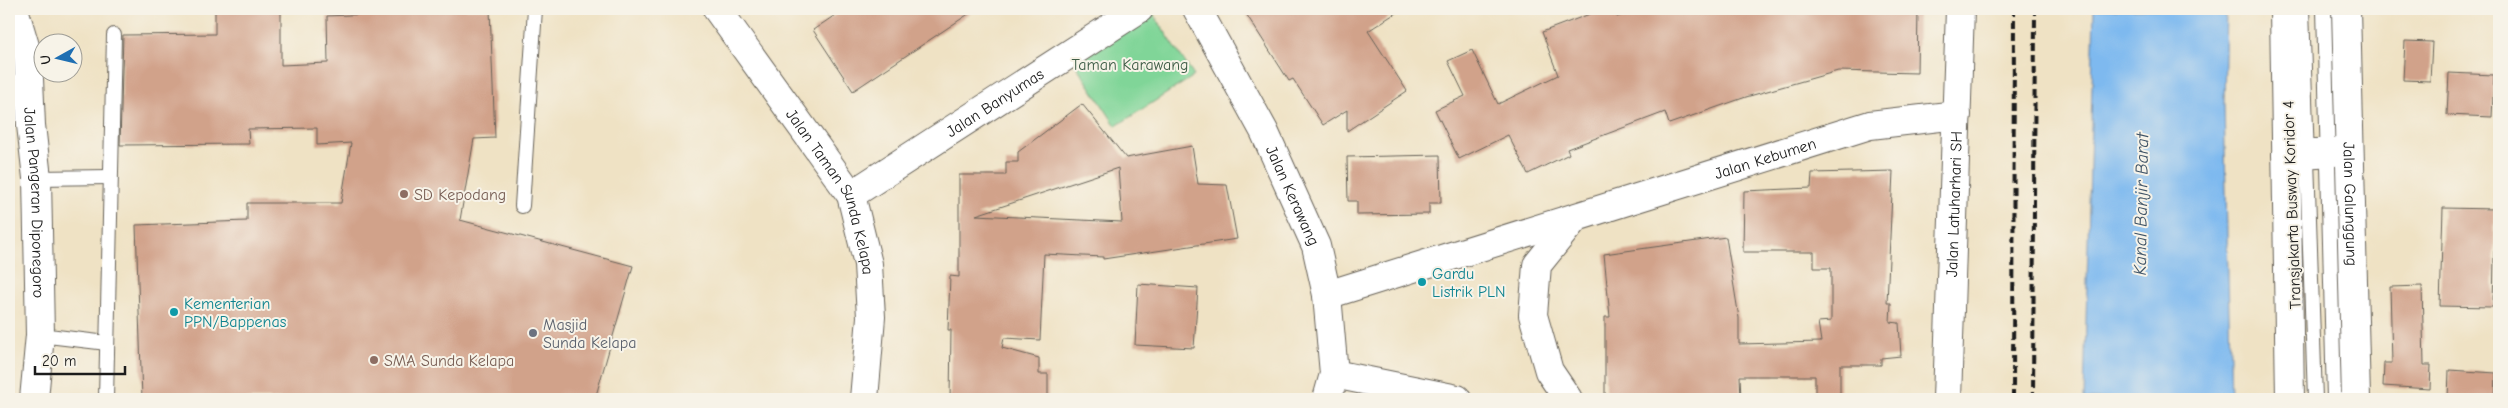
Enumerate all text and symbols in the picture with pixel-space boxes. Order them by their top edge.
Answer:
north arrow [32,32,82,82]
text: U [37,54,55,66]
park label: Taman Karawang [1071,56,1189,74]
street label: Jalan Banyumas [943,65,1047,141]
street label: Transjakarta Busway Koridor 4 [2279,100,2305,309]
street label: Jalan Taman Sunda Kelapa [782,106,877,275]
street label: Jalan Pangeran Diponegoro [20,107,47,298]
street label: Jalan Latuharhari SH [1943,131,1966,277]
water label: Kanal Banjir Barat [2130,131,2153,276]
street label: Jalan Kebumen [1712,134,1818,183]
street label: Jalan Galunggung [2339,142,2361,266]
street label: Jalan Kerawang [1262,143,1323,249]
place label: SD Kepodang [414,186,506,204]
marker: SD Kepodang [398,188,410,200]
place label: Gardu Listrik PLN [1432,265,1505,301]
marker: Gardu Listrik PLN [1416,276,1428,288]
place label: Kementerian PPN/Bappenas [184,295,287,331]
marker: Kementerian PPN/Bappenas [168,306,180,318]
place label: Masjid Sunda Kelapa [543,316,636,352]
marker: Masjid Sunda Kelapa [527,327,539,339]
scale bar [35,343,125,375]
text: 20 m [42,352,76,370]
place label: SMA Sunda Kelapa [384,352,514,370]
marker: SMA Sunda Kelapa [368,354,380,366]

